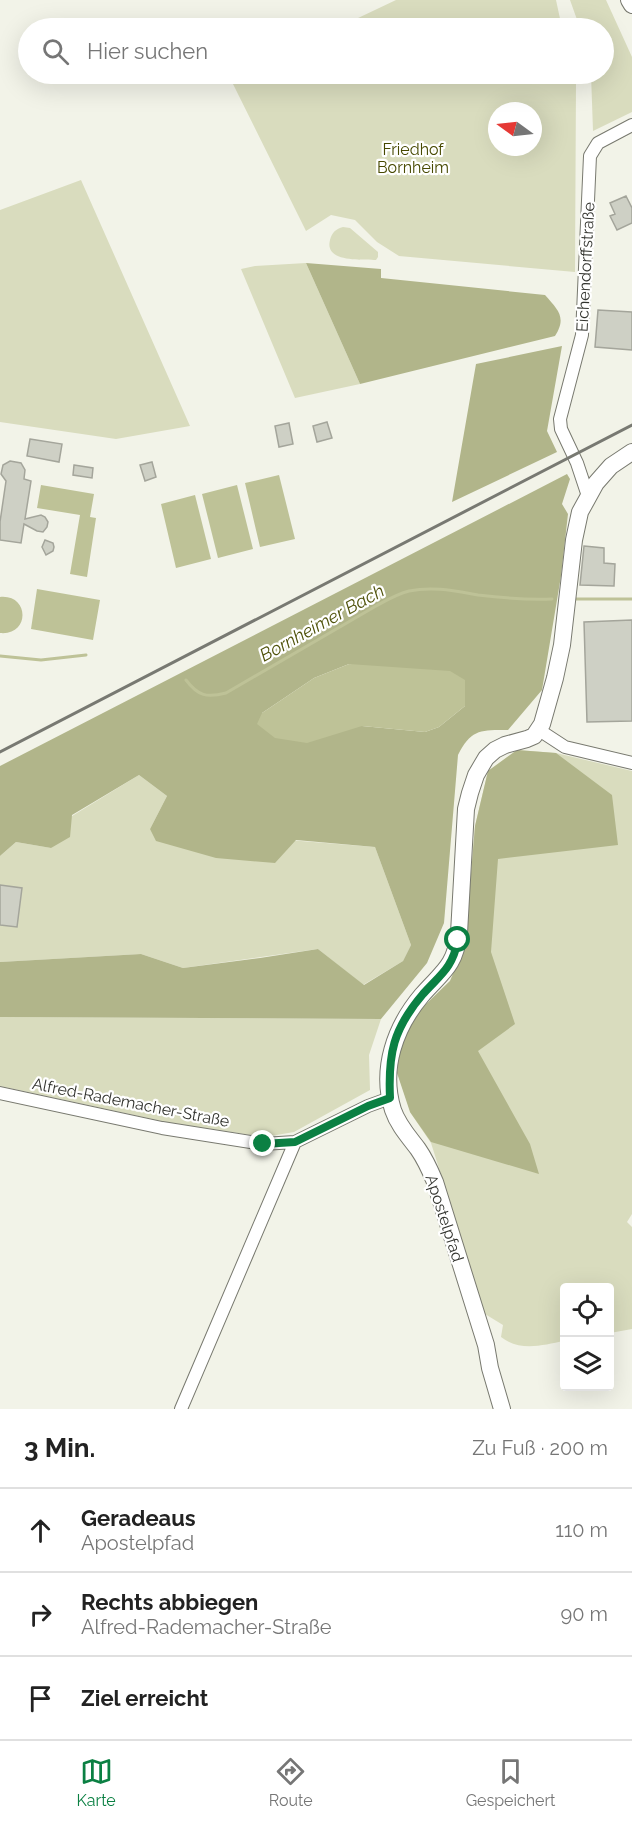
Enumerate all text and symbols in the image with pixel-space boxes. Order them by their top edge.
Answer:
search box [18,18,614,84]
icon: search [39,35,72,68]
text: Hier suchen [87,38,208,64]
north arrow [488,102,542,156]
park label: Friedhof Bornheim [377,140,449,177]
street label: Eichendorffstraße [573,202,598,332]
water label: Bornheimer Bach [256,580,388,665]
route start [444,926,470,952]
street label: Alfred-Rademacher-Straße [31,1074,231,1131]
route end [249,1130,275,1156]
street label: Apostelpfad [421,1172,468,1264]
map controls [560,1283,614,1391]
button: locate [560,1283,614,1337]
button: layers [560,1337,614,1391]
text: 3 Min. [24,1433,95,1463]
text: Zu Fuß · 200 m [472,1436,608,1460]
text: Geradeaus [81,1505,196,1531]
icon: ahead [24,1514,57,1547]
text: 110 m [555,1518,608,1542]
text: Apostelpfad [81,1531,194,1555]
text: Rechts abbiegen [81,1589,258,1615]
icon: right [24,1598,57,1631]
text: 90 m [561,1602,608,1626]
text: Alfred-Rademacher-Straße [81,1615,332,1639]
icon: arrive [24,1682,57,1715]
text: Ziel erreicht [81,1685,208,1711]
tab: Karte [77,1755,116,1810]
tab: Route [269,1755,313,1810]
tab: Gespeichert [466,1755,555,1810]

